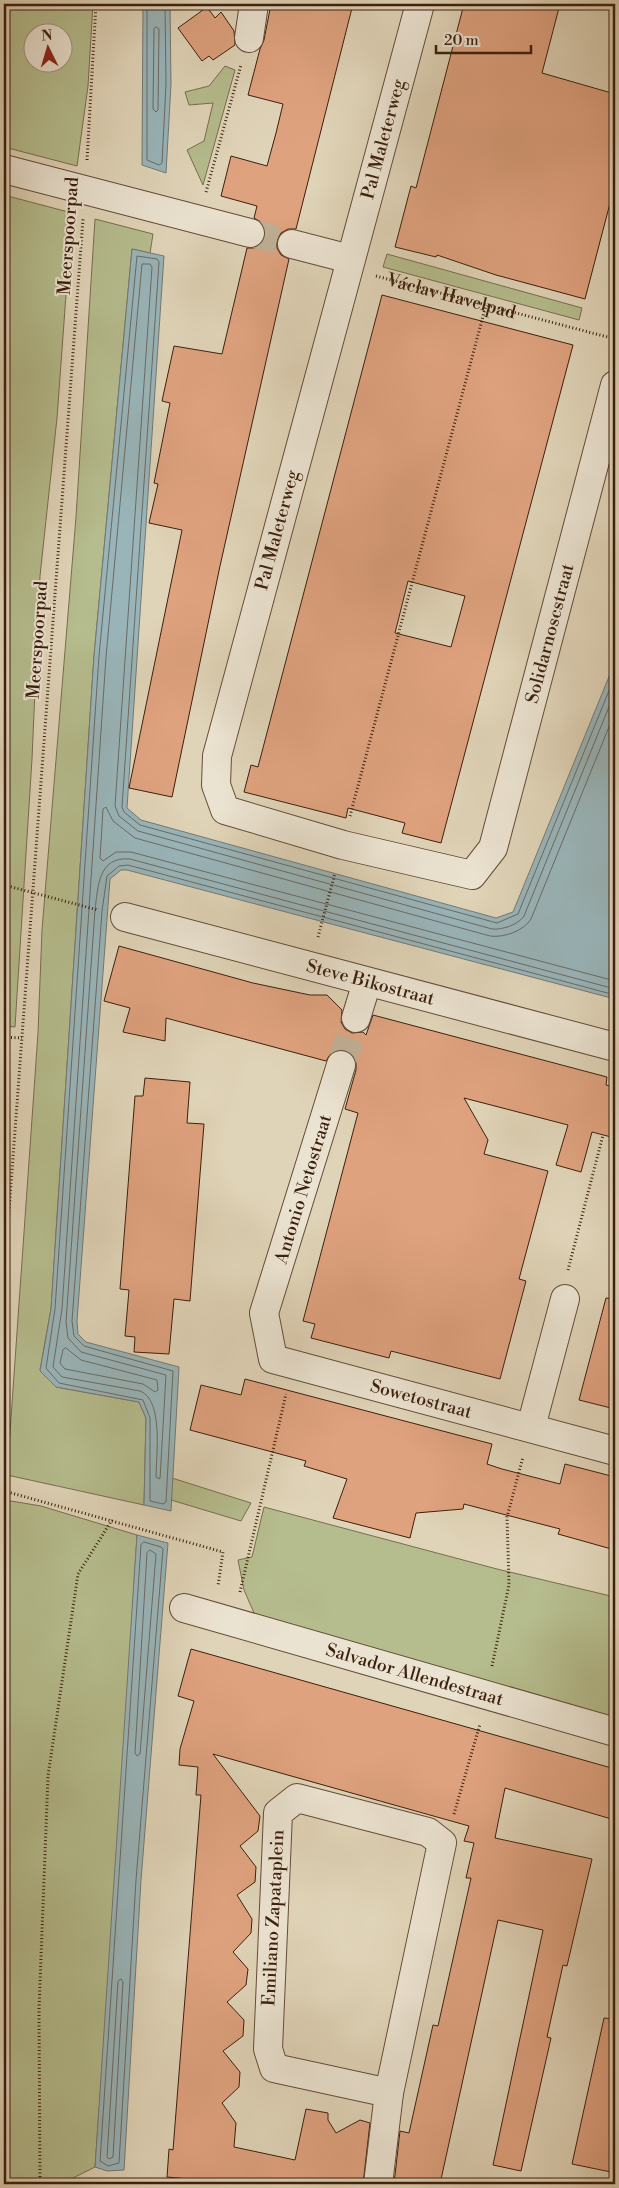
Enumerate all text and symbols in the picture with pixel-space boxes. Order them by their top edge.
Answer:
north arrow [22,22,72,72]
scale bar [436,22,532,54]
text: N [41,27,53,45]
text: 20 m [444,31,479,50]
street label: Pal Maleterweg [356,76,411,202]
street label: Meerspoorpad [53,175,84,296]
street label: Václav Havelpad [383,268,519,325]
street label: Pal Maleterweg [250,467,305,593]
street label: Solidarnoscstraat [521,561,580,706]
street label: Meerspoorpad [22,579,53,700]
street label: Steve Bikostraat [304,955,438,1011]
street label: Antonio Netostraat [270,1111,337,1268]
street label: Sowetostraat [368,1375,475,1424]
street label: Salvador Allendestraat [323,1638,507,1711]
street label: Emiliano Zapataplein [257,1829,290,2007]

